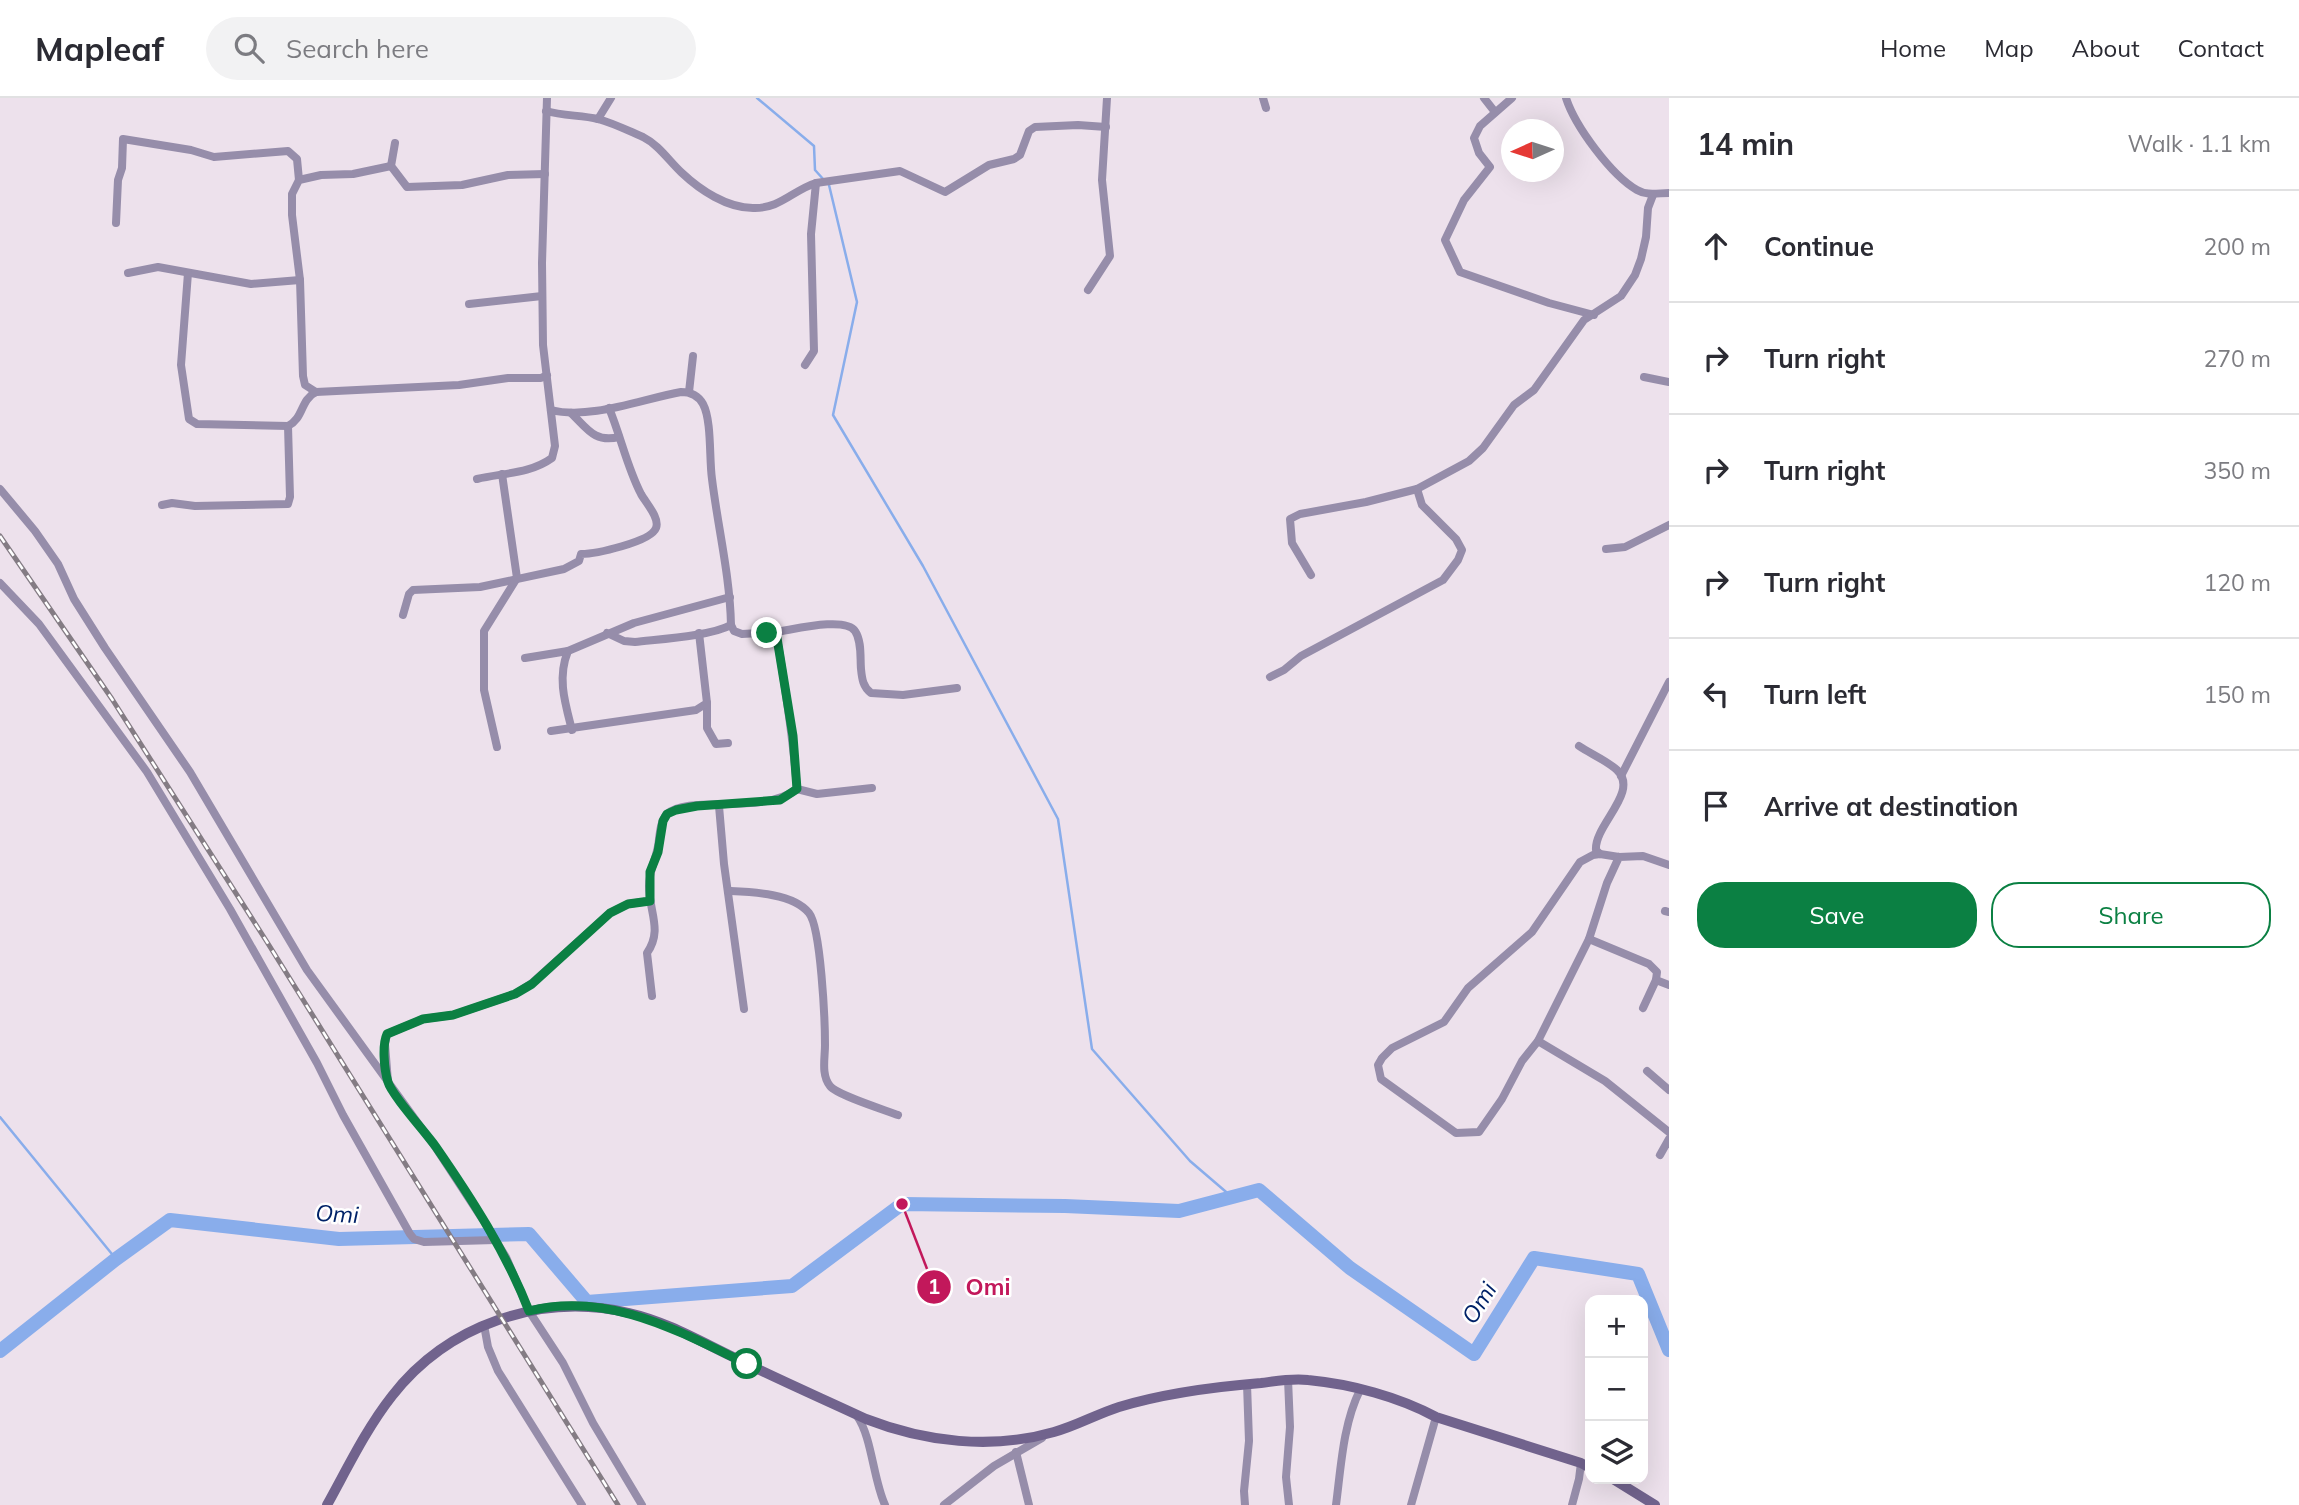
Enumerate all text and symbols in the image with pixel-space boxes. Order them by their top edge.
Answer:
search box [206,17,696,80]
text: Mapleaf [35,28,164,69]
icon: search [230,29,268,67]
text: Search here [286,32,429,65]
text: Home [1880,33,1946,63]
text: Map [1984,33,2034,63]
text: About [2072,33,2140,63]
text: Contact [2178,33,2264,63]
north arrow [1501,119,1564,182]
text: 14 min [1697,125,1794,163]
text: Walk · 1.1 km [2127,129,2271,158]
icon: ahead [1697,227,1735,265]
text: Continue [1764,230,1874,263]
text: 200 m [2203,232,2271,261]
icon: right [1697,339,1735,377]
text: Turn right [1764,342,1885,375]
text: 270 m [2203,344,2271,373]
icon: right [1697,451,1735,489]
text: Turn right [1764,454,1885,487]
text: 350 m [2203,456,2271,485]
icon: right [1697,563,1735,601]
text: Turn right [1764,566,1885,599]
text: 120 m [2203,568,2271,597]
route end [751,617,782,648]
icon: left [1697,675,1735,713]
text: Turn left [1764,678,1866,711]
text: 150 m [2203,680,2271,709]
icon: arrive [1697,787,1735,825]
text: Arrive at destination [1764,790,2019,823]
button: Save [1697,882,1977,948]
button: Share [1991,882,2271,948]
water label: Omi [315,1198,360,1229]
callout: Omi [917,1265,1024,1309]
text: Omi [966,1272,1010,1301]
text: 1 [928,1273,940,1299]
water label: Omi [1455,1276,1503,1329]
map controls [1585,1295,1648,1484]
button: + [1585,1295,1648,1358]
route start [731,1348,762,1379]
button: − [1585,1358,1648,1421]
button: layers [1585,1421,1648,1484]

